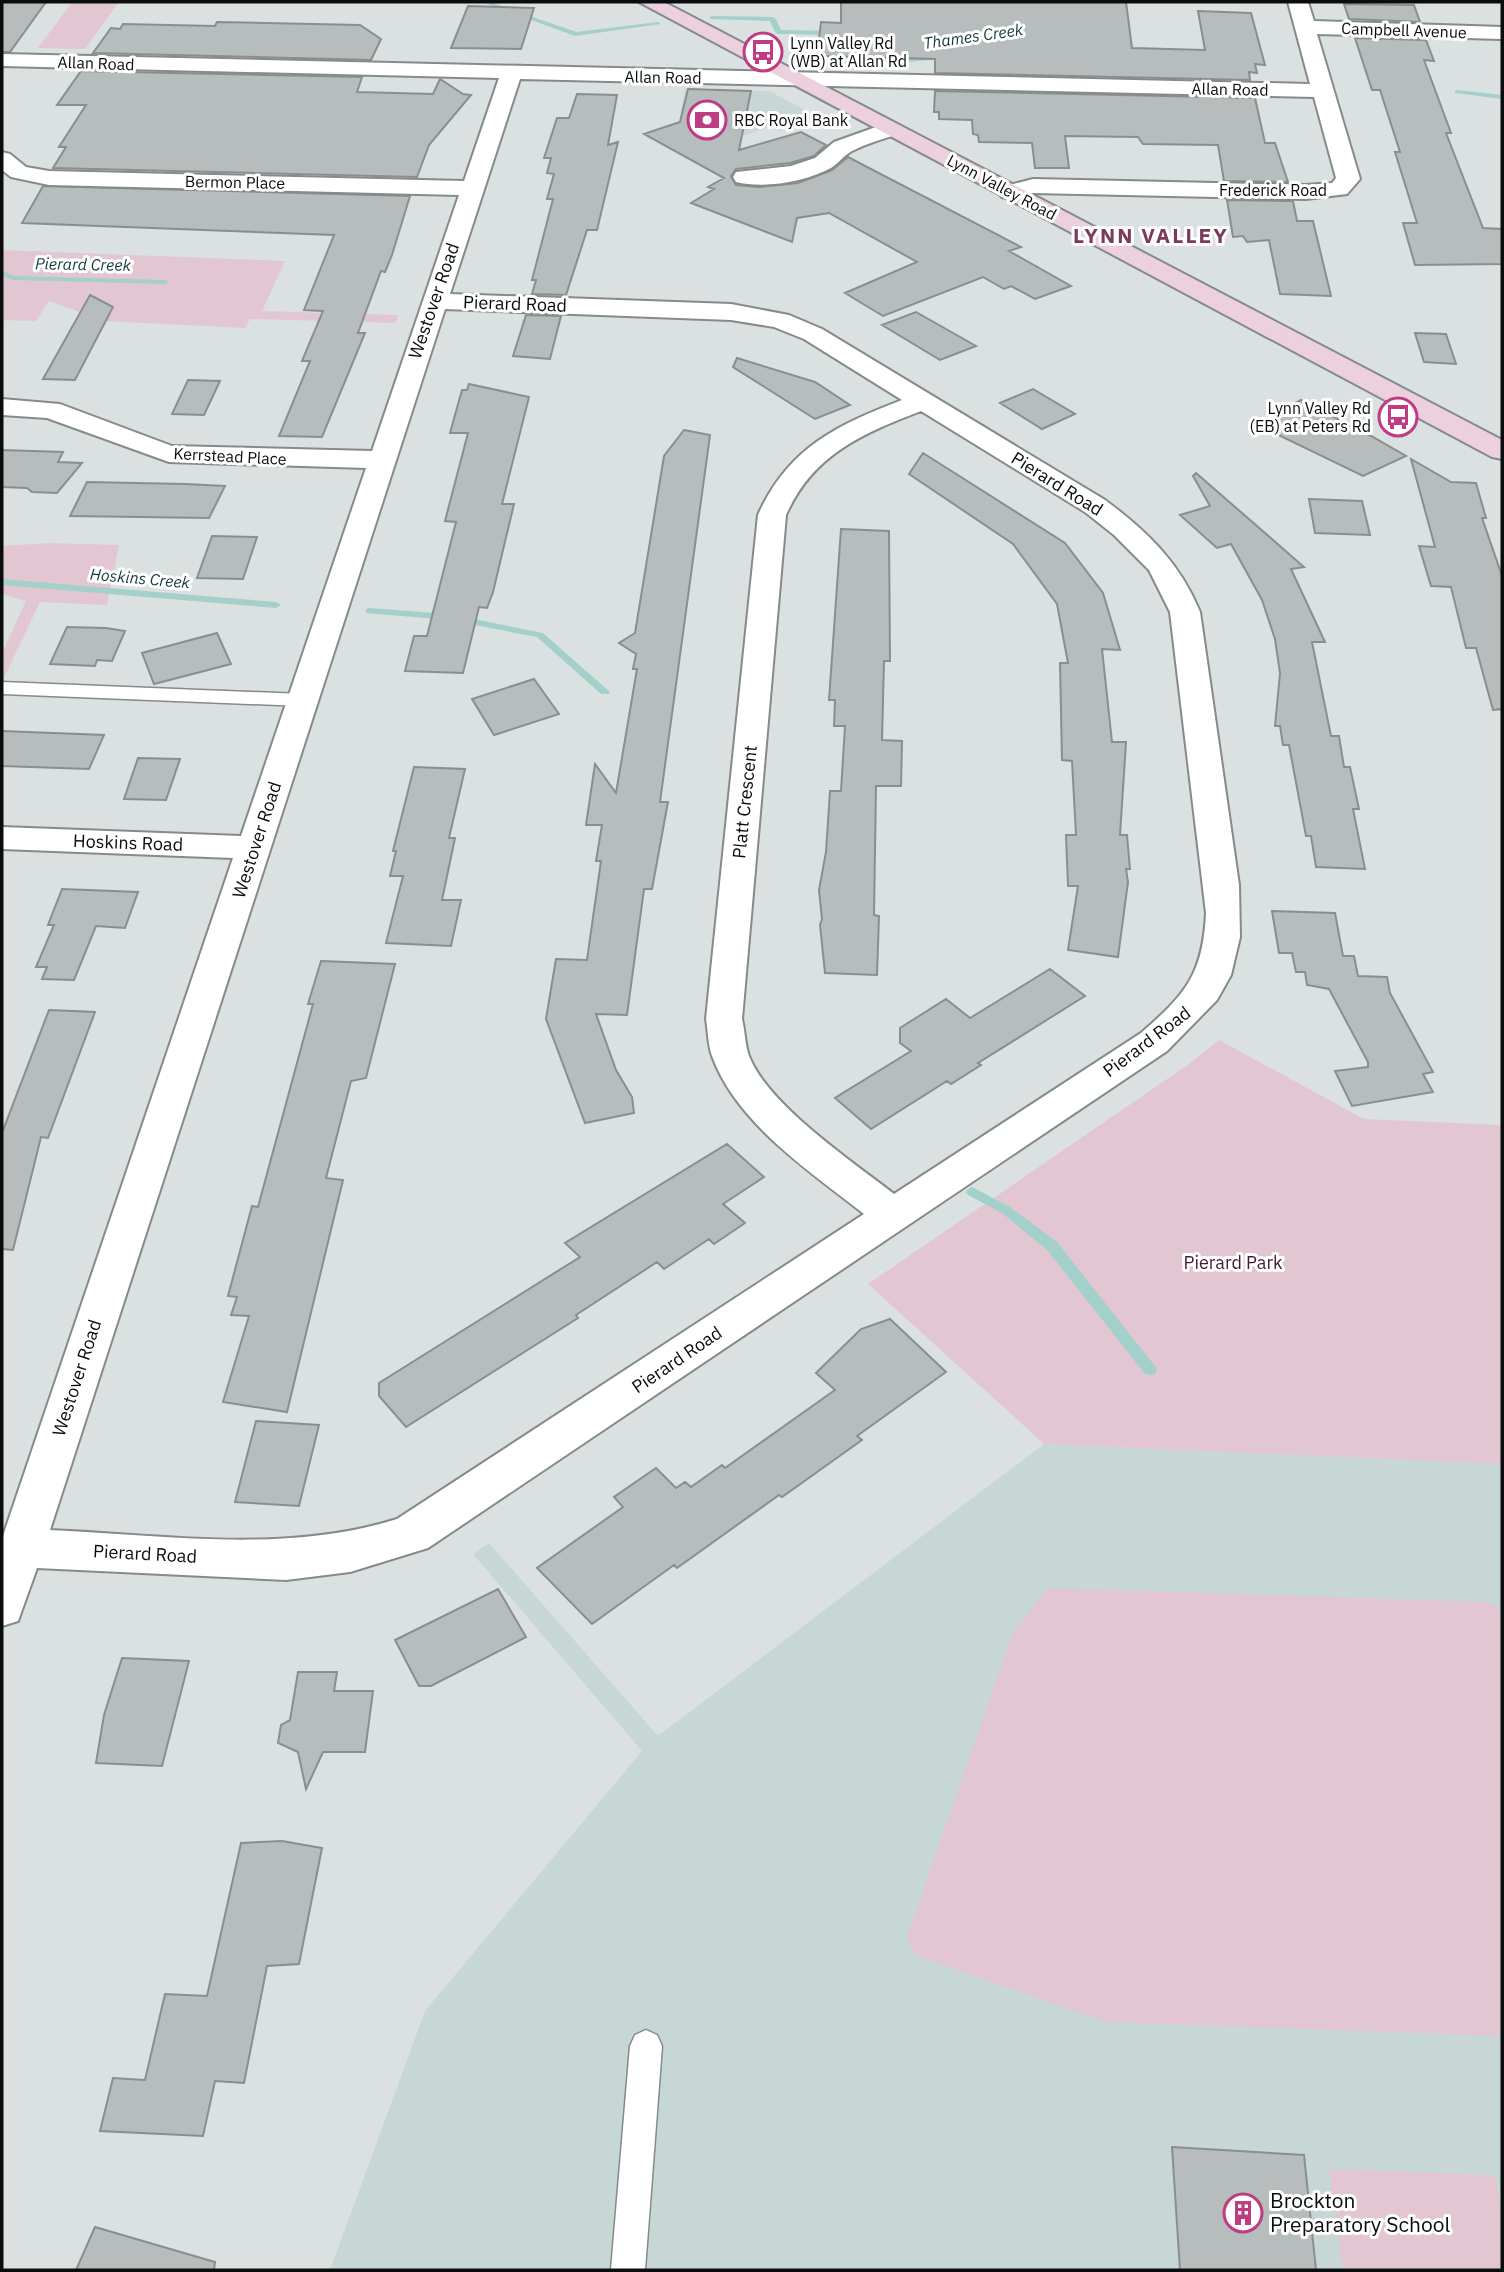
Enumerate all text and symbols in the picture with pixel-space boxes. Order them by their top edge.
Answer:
street label: Campbell Avenue [1341,18,1467,42]
water label: Thames Creek [922,19,1025,53]
bus stop icon: Lynn Valley Rd (WB) at Allan Rd [742,31,784,73]
place label: Lynn Valley Rd (WB) at Allan Rd [790,33,907,71]
street label: Allan Road [57,52,135,74]
street label: Allan Road [624,66,702,88]
street label: Allan Road [1191,78,1269,100]
bank icon: RBC Royal Bank [686,99,728,141]
place label: RBC Royal Bank [734,110,849,130]
street label: Lynn Valley Road [944,150,1060,224]
street label: Bermon Place [185,171,285,193]
street label: Frederick Road [1219,180,1327,200]
district label: LYNN VALLEY [1073,221,1229,249]
street label: Westover Road [403,240,464,362]
water label: Pierard Creek [35,253,132,275]
street label: Pierard Road [463,290,567,317]
bus stop icon: Lynn Valley Rd (EB) at Peters Rd [1377,396,1419,438]
place label: Lynn Valley Rd (EB) at Peters Rd [1250,398,1371,436]
street label: Kerrstead Place [173,443,287,469]
street label: Pierard Road [1007,446,1107,521]
water label: Hoskins Creek [89,564,191,592]
street label: Platt Crescent [727,744,762,860]
street label: Westover Road [227,779,286,901]
street label: Hoskins Road [73,829,183,856]
street label: Pierard Road [1098,1001,1195,1082]
park label: Pierard Park [1183,1251,1283,1274]
street label: Westover Road [47,1317,106,1439]
street label: Pierard Road [627,1321,726,1398]
street label: Pierard Road [92,1539,198,1568]
place label: Brockton Preparatory School [1270,2186,1450,2238]
building icon: Brockton Preparatory School [1222,2192,1264,2234]

